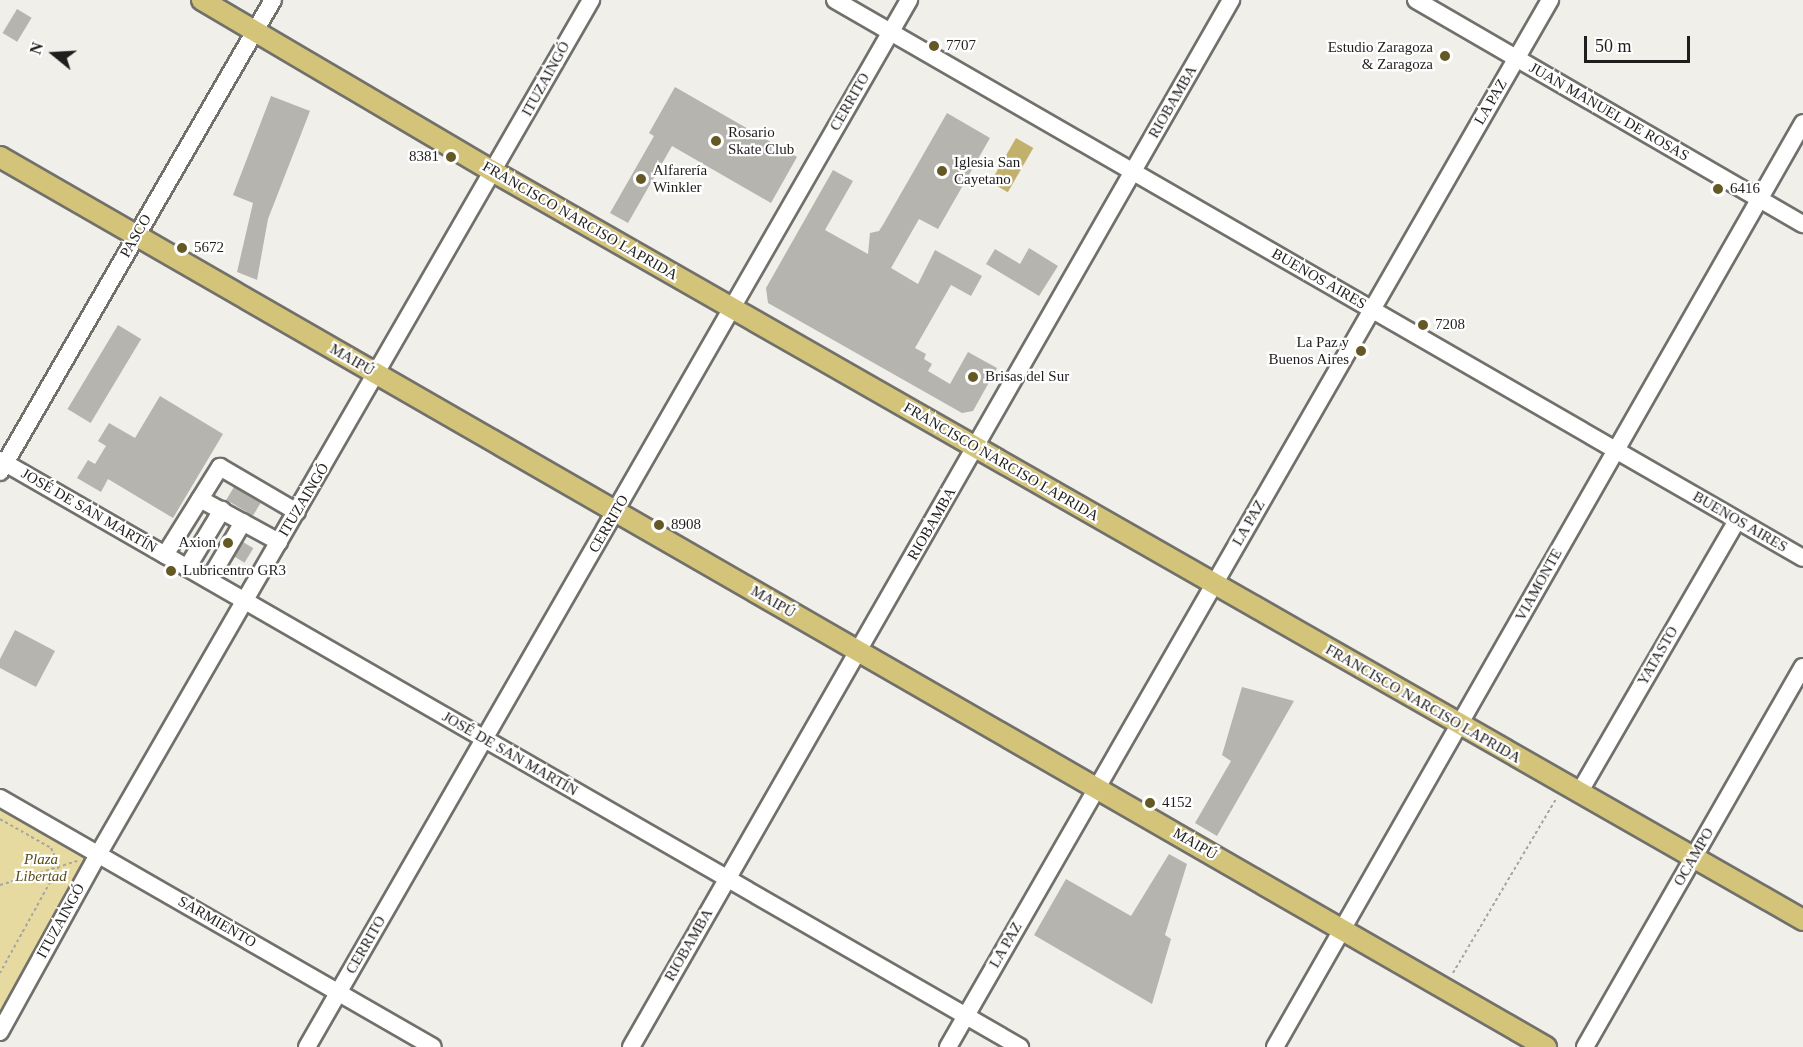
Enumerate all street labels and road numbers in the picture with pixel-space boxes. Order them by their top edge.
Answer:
street label: ITUZAINGÓ [518,39,574,119]
street label: JUAN MANUEL DE ROSAS [1526,59,1692,165]
street label: RIOBAMBA [1145,62,1201,142]
street label: CERRITO [826,70,874,134]
street label: LA PAZ [1471,76,1511,128]
street label: FRANCISCO NARCISO LAPRIDA [479,158,681,284]
street label: PASCO [116,211,156,261]
street label: BUENOS AIRES [1268,244,1370,314]
street label: MAIPÚ [327,340,377,380]
street label: FRANCISCO NARCISO LAPRIDA [900,399,1102,525]
street label: ITUZAINGÓ [275,460,333,540]
street label: JOSÉ DE SAN MARTÍN [18,465,160,557]
street label: RIOBAMBA [904,484,960,564]
street label: BUENOS AIRES [1689,487,1791,557]
street label: CERRITO [585,492,633,556]
street label: LA PAZ [1229,497,1269,549]
street label: VIAMONTE [1512,546,1566,624]
street label: MAIPÚ [748,582,798,622]
street label: YATASTO [1634,623,1682,689]
street label: FRANCISCO NARCISO LAPRIDA [1322,641,1524,767]
street label: JOSÉ DE SAN MARTÍN [439,708,581,800]
street label: MAIPÚ [1170,824,1220,864]
street label: OCAMPO [1670,825,1718,889]
street label: ITUZAINGÓ [33,881,89,961]
street label: SARMIENTO [175,892,259,952]
street label: RIOBAMBA [661,905,717,985]
street label: CERRITO [342,913,390,977]
street label: LA PAZ [986,919,1026,971]

